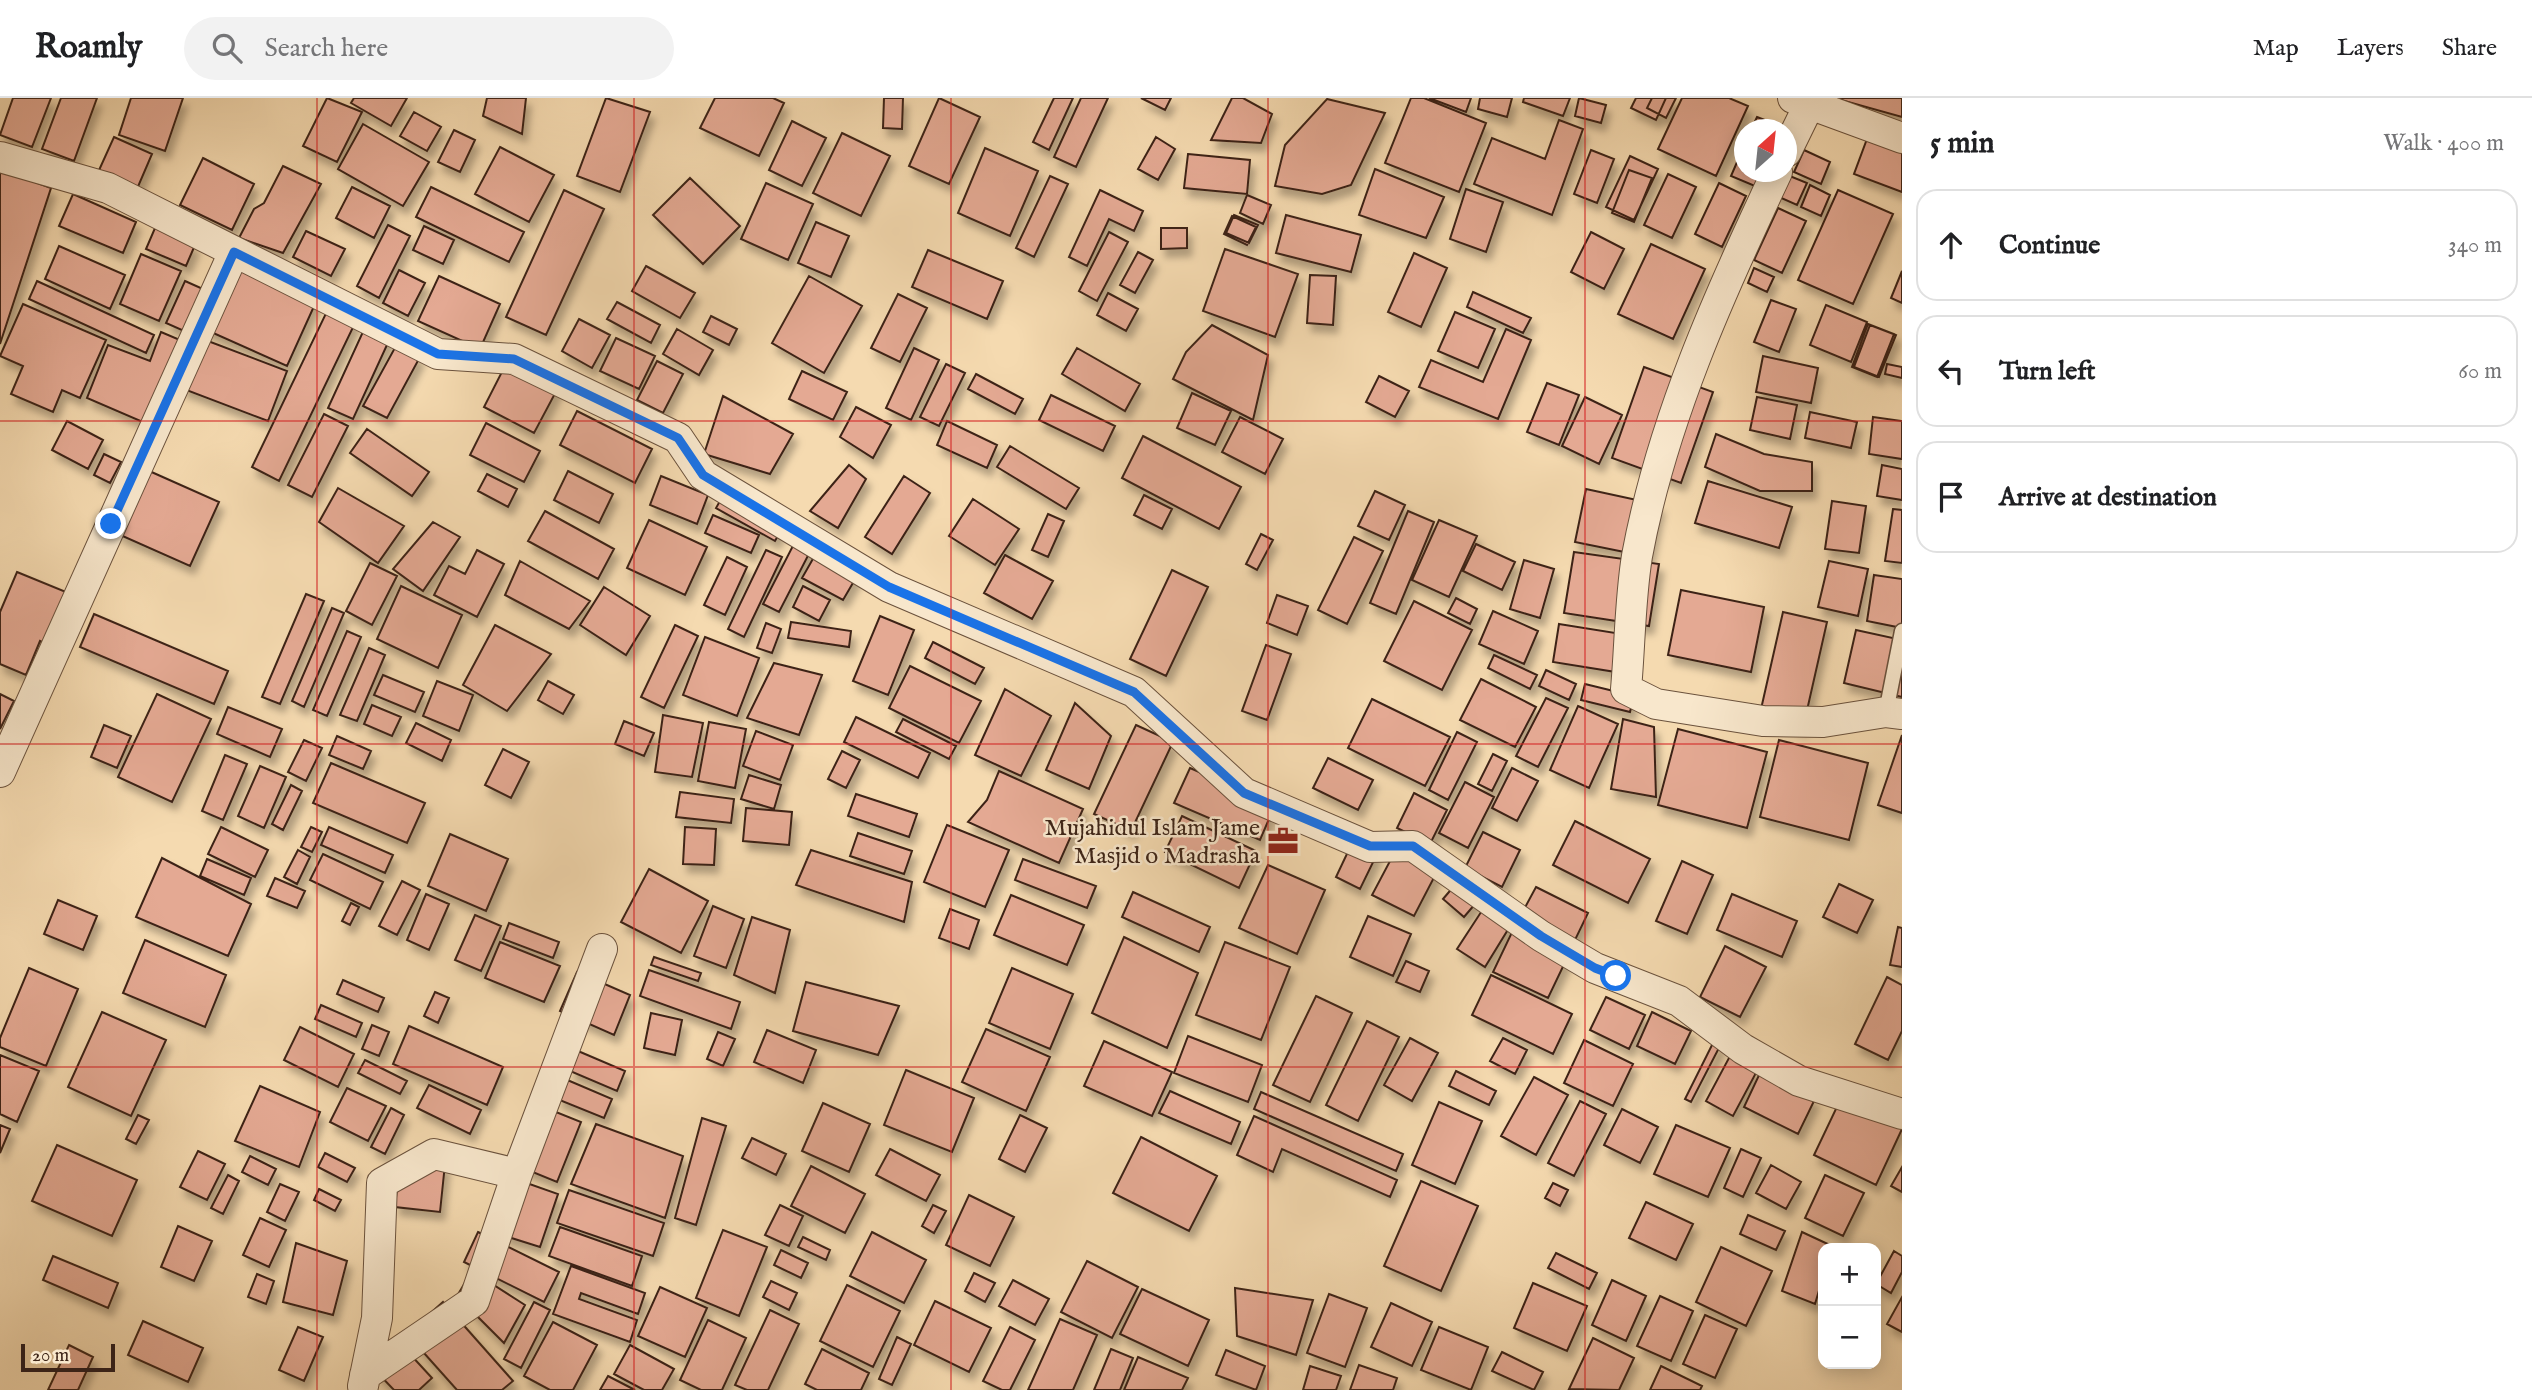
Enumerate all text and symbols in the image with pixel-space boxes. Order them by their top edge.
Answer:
search box [184,17,674,80]
text: Roamly [35,27,142,69]
icon: search [208,29,246,67]
text: Search here [264,32,388,65]
text: Map [2253,33,2299,64]
text: Layers [2337,33,2404,64]
text: Share [2442,33,2497,64]
north arrow [1734,119,1797,182]
text: 5 min [1930,125,1995,163]
text: Walk · 400 m [2383,129,2504,158]
icon: ahead [1932,226,1970,264]
text: Continue [1999,229,2100,262]
text: 340 m [2448,231,2502,260]
icon: left [1932,352,1970,390]
text: Turn left [1999,355,2096,388]
text: 60 m [2458,357,2502,386]
icon: arrive [1932,478,1970,516]
text: Arrive at destination [1999,481,2217,514]
route end [95,508,126,539]
place label: Mujahidul Islam Jame Masjid o Madrasha [1045,813,1261,872]
office icon: Mujahidul Islam Jame Masjid o Madrasha [1266,824,1300,858]
route start [1600,960,1631,991]
map controls [1818,1243,1881,1369]
button: + [1818,1243,1881,1306]
button: − [1818,1306,1881,1369]
scale bar [21,1341,116,1373]
text: 20 m [32,1344,69,1368]

